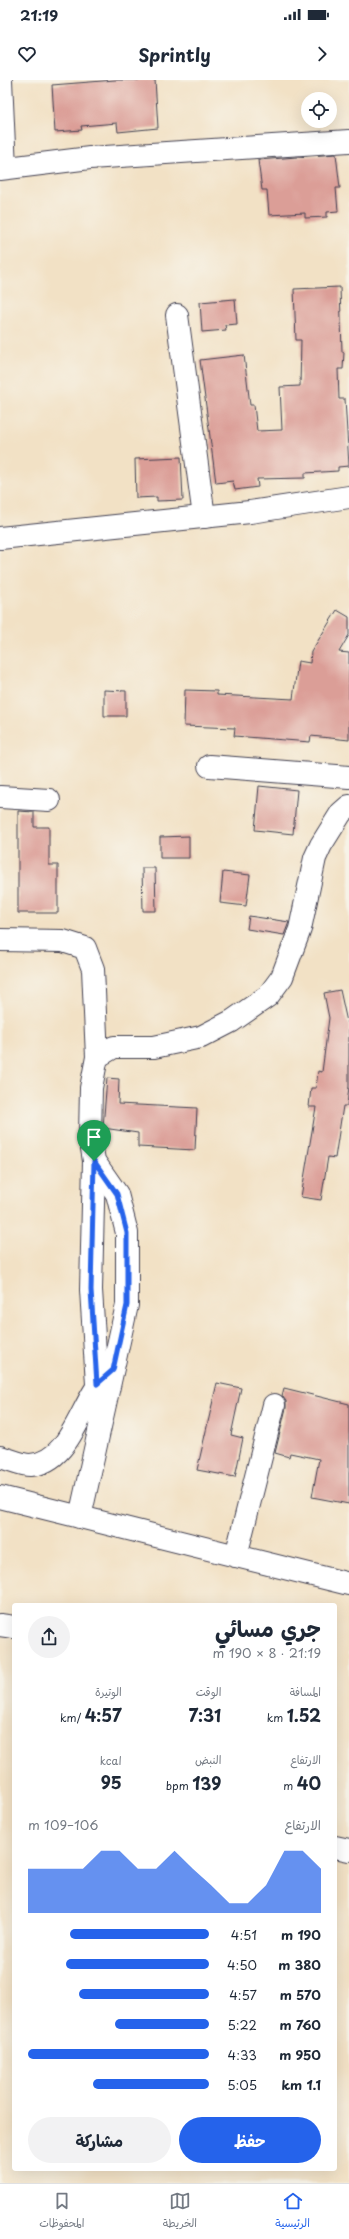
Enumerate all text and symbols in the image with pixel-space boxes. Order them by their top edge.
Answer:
text: 21:19 [20,3,58,26]
text: Sprintly [138,41,211,68]
icon: heart [16,43,38,65]
icon: forward [311,43,333,65]
map controls [301,92,337,128]
button: locate [301,92,337,128]
pin [77,1120,111,1161]
icon: arrive [83,1126,105,1148]
text: جري مسائي [215,1611,321,1644]
button: share [28,1616,70,1658]
text: 21:19 · 8 × 190 m [213,1643,321,1662]
text: الوتيرة [95,1683,122,1700]
text: الوقت [196,1683,221,1700]
text: المسافة [290,1683,321,1700]
text: 4:57 [85,1702,122,1728]
text: 7:31 [188,1702,221,1728]
text: 1.52 [287,1702,321,1728]
text: /km [60,1709,85,1726]
text: km [267,1709,287,1726]
text: النبض [195,1751,221,1768]
text: الارتفاع [290,1751,321,1768]
text: kcal [100,1752,122,1769]
text: 95 [101,1769,122,1795]
text: 139 [192,1770,221,1796]
text: 40 [297,1770,321,1796]
text: bpm [166,1777,192,1794]
text: m [283,1777,297,1794]
text: 106–109 m [28,1815,98,1834]
text: الارتفاع [285,1815,321,1834]
text: 4:51 [231,1925,257,1944]
text: 190 m [281,1925,321,1944]
text: 4:50 [227,1955,257,1974]
text: 380 m [278,1955,321,1974]
text: 4:57 [229,1985,257,2004]
text: 570 m [280,1985,321,2004]
text: 5:22 [227,2015,257,2034]
text: 760 m [280,2015,321,2034]
text: 4:33 [228,2045,257,2064]
text: 950 m [279,2045,321,2064]
text: 5:05 [227,2075,257,2094]
text: 1.1 km [282,2075,321,2094]
button: مشاركة [28,2117,171,2163]
button: حفظ [179,2117,321,2163]
tab: المحفوظات [39,2190,84,2233]
tab: الخريطة [163,2190,197,2233]
tab: الرئيسية [275,2190,310,2233]

